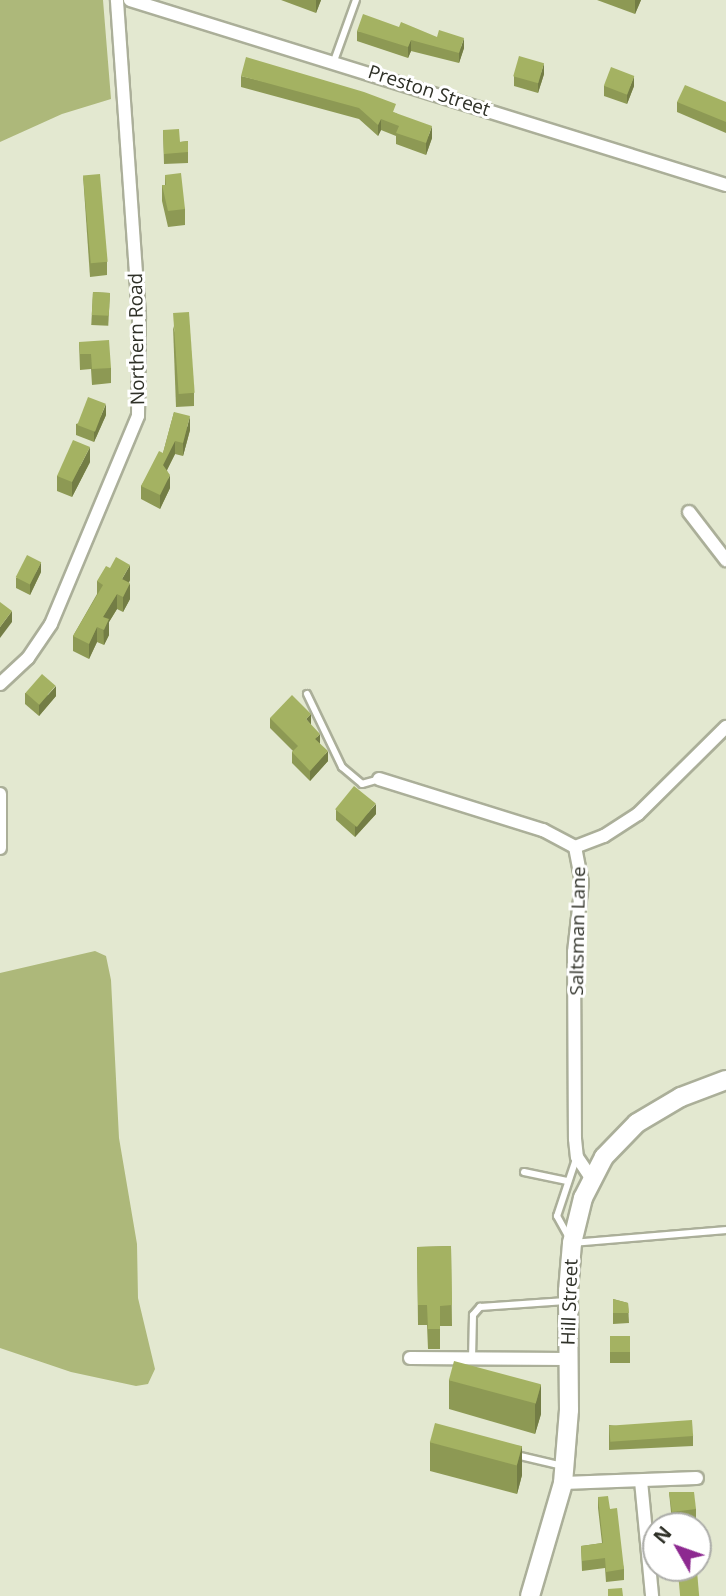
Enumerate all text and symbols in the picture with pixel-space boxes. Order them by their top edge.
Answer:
street label: Preston Street [365,61,493,121]
street label: Northern Road [124,273,150,405]
street label: Saltsman Lane [565,866,591,996]
street label: Hill Street [557,1258,583,1346]
north arrow [642,1512,712,1582]
text: N [648,1521,677,1549]

